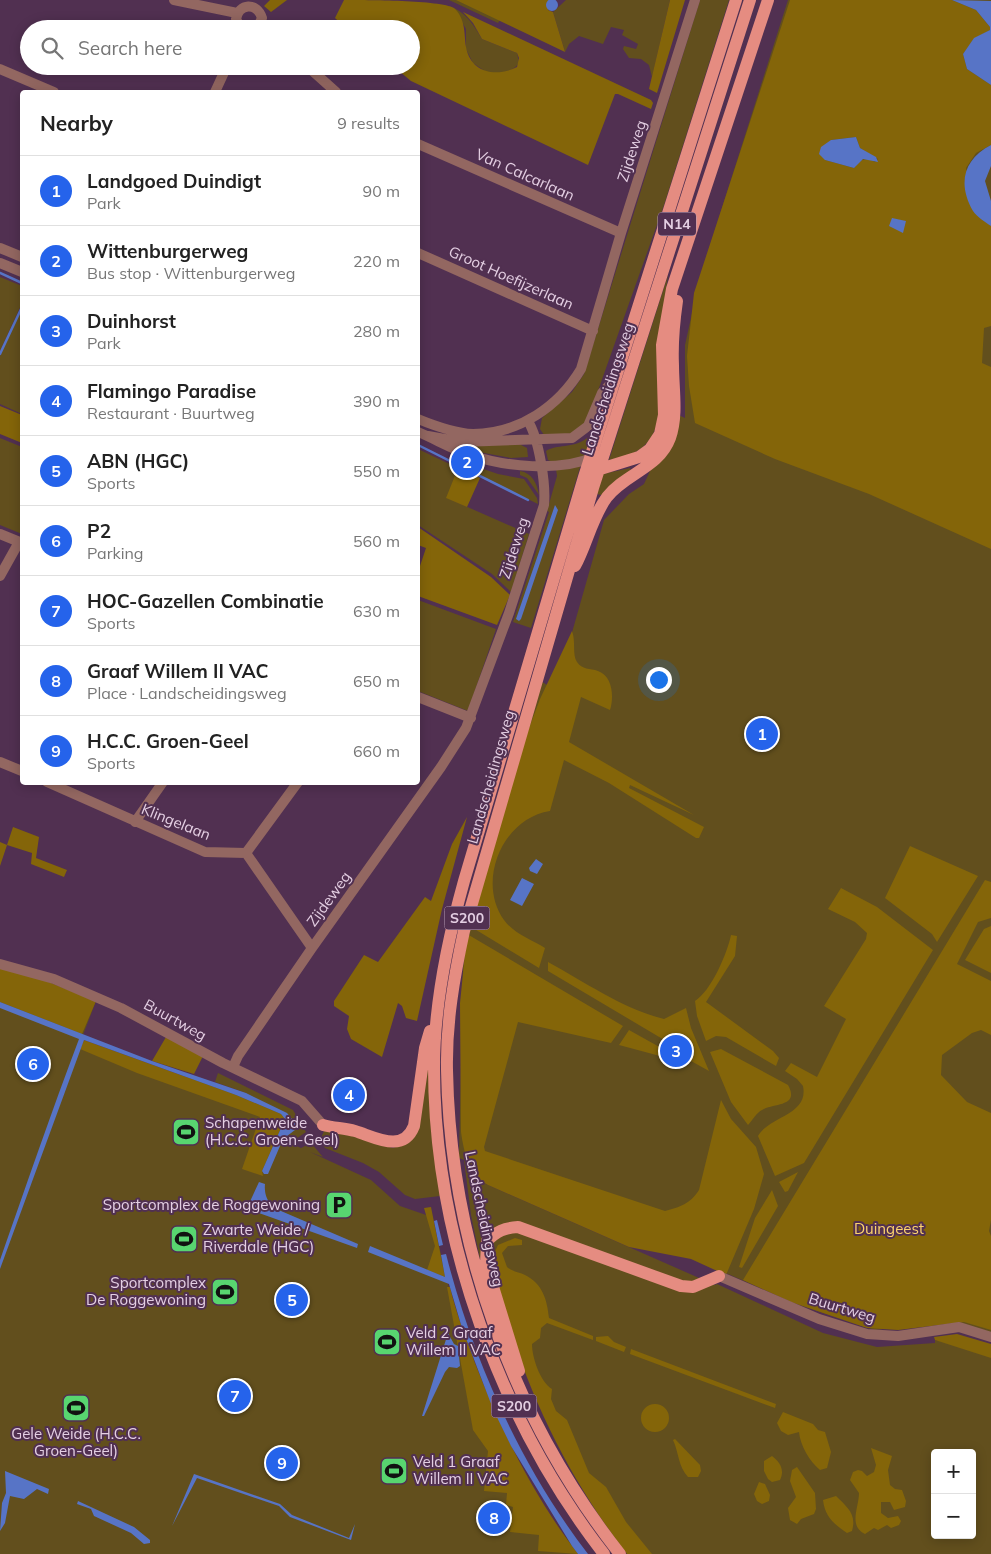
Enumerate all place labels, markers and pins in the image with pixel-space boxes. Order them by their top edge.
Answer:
pin: 2 [451,443,483,481]
pin: 1 [746,715,778,753]
pin: 3 [660,1032,692,1070]
pin: 6 [17,1045,49,1083]
pin: 4 [333,1076,365,1114]
place label: Schapenweide (H.C.C. Groen-Geel) [205,1113,339,1149]
sports icon: Schapenweide (H.C.C. Groen-Geel) [171,1117,201,1147]
parking icon: Sportcomplex de Roggewoning [324,1190,354,1220]
place label: Sportcomplex de Roggewoning [103,1195,320,1214]
place label: Zwarte Weide / Riverdale (HGC) [203,1220,314,1256]
sports icon: Zwarte Weide / Riverdale (HGC) [169,1224,199,1254]
place label: Sportcomplex De Roggewoning [86,1273,206,1309]
sports icon: Sportcomplex De Roggewoning [210,1277,240,1307]
pin: 5 [276,1281,308,1319]
place label: Veld 2 Graaf Willem II VAC [406,1323,501,1359]
sports icon: Veld 2 Graaf Willem II VAC [372,1327,402,1357]
pin: 7 [219,1377,251,1415]
sports icon: Gele Weide (H.C.C. Groen-Geel) [61,1393,91,1423]
place label: Gele Weide (H.C.C. Groen-Geel) [11,1424,141,1460]
pin: 9 [266,1444,298,1482]
place label: Veld 1 Graaf Willem II VAC [413,1452,508,1488]
sports icon: Veld 1 Graaf Willem II VAC [379,1456,409,1486]
pin: 8 [478,1499,510,1537]

